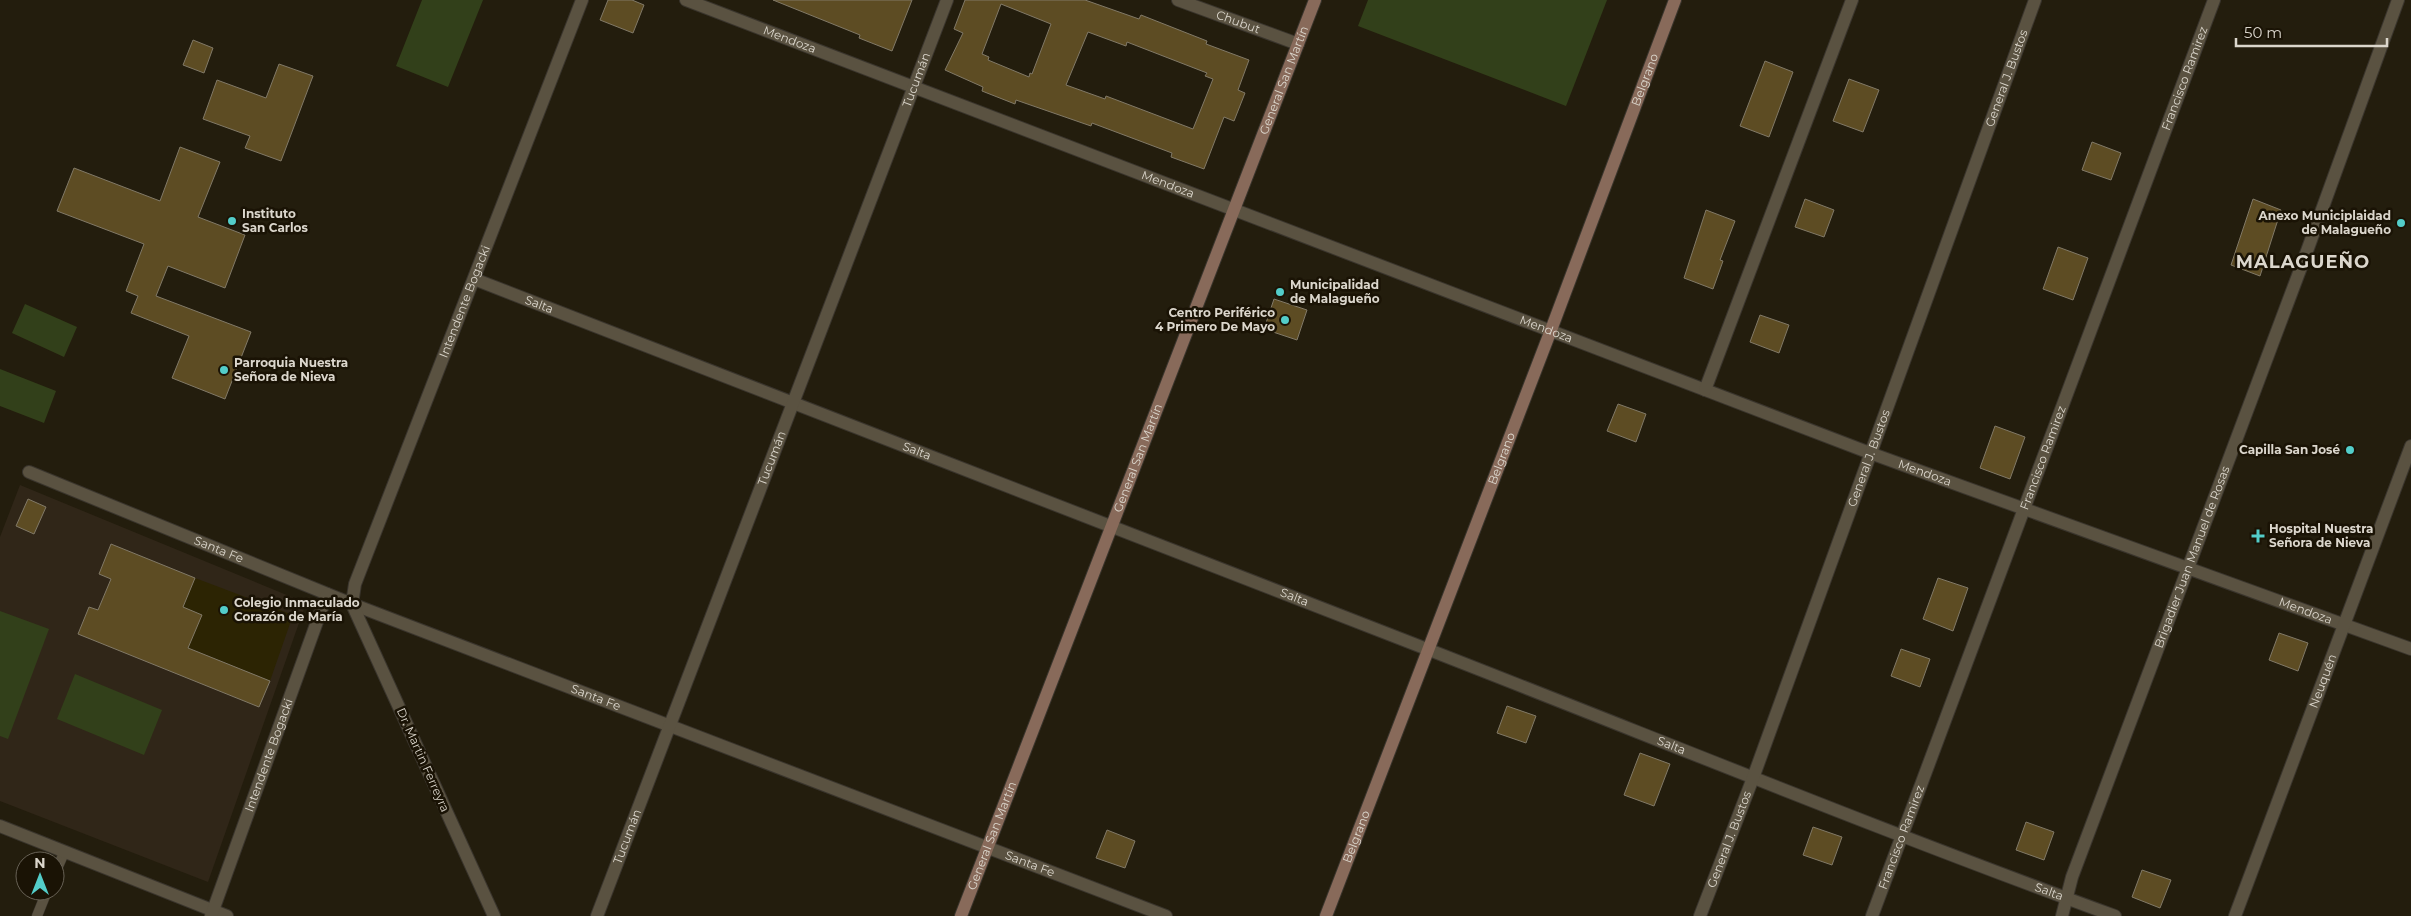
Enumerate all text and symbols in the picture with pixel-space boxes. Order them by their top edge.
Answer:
street label: Chubut [1214,7,1262,37]
scale bar [2236,15,2387,47]
street label: Mendoza [761,22,819,56]
text: 50 m [2244,23,2282,42]
street label: General San Martín [1256,24,1311,137]
street label: Francisco Ramirez [2158,24,2210,132]
street label: General J. Bustos [1982,27,2031,129]
street label: Tucumán [899,50,933,109]
street label: Belgrano [1628,51,1661,108]
street label: Mendoza [1139,167,1197,201]
place label: Instituto San Carlos [242,206,308,235]
place label: Anexo Municiplaidad de Malagueño [2258,208,2391,237]
marker: Instituto San Carlos [226,215,238,227]
marker: Anexo Municiplaidad de Malagueño [2395,217,2407,229]
street label: Intendente Bogacki [436,243,493,360]
district label: MALAGUEÑO [2236,251,2370,273]
place label: Municipalidad de Malagueño [1290,277,1380,306]
marker: Municipalidad de Malagueño [1274,286,1286,298]
street label: Salta [523,292,556,316]
place label: Centro Periférico 4 Primero De Mayo [1155,305,1275,334]
street label: Mendoza [1518,312,1575,346]
marker: Centro Periférico 4 Primero De Mayo [1279,314,1291,326]
place label: Parroquia Nuestra Señora de Nieva [234,355,348,384]
marker: Parroquia Nuestra Señora de Nieva [218,364,230,376]
street label: General San Martín [1110,401,1165,514]
street label: Francisco Ramirez [2016,404,2069,512]
street label: General J. Bustos [1844,407,1893,509]
street label: Tucumán [754,429,789,488]
street label: Belgrano [1484,430,1518,487]
street label: Salta [901,438,933,463]
place label: Capilla San José [2239,442,2340,457]
marker: Capilla San José [2344,444,2356,456]
street label: Mendoza [1896,456,1954,489]
street label: Brigadier Juan Manuel de Rosas [2151,464,2233,650]
place label: Hospital Nuestra Señora de Nieva [2269,521,2373,550]
marker: Hospital Nuestra Señora de Nieva [2251,529,2265,543]
street label: Santa Fe [192,532,246,566]
street label: Salta [1278,584,1311,609]
street label: Mendoza [2277,594,2334,627]
place label: Colegio Inmaculado Corazón de María [234,595,360,624]
marker: Colegio Inmaculado Corazón de María [218,604,230,616]
street label: Neuquén [2306,652,2340,710]
street label: Santa Fe [569,681,623,713]
street label: Intendente Bogacki [241,696,296,814]
street label: Dr. Martin Ferreyra [394,705,453,814]
street label: Salta [1655,733,1688,757]
street label: General San Martín [964,779,1019,892]
street label: Francisco Ramirez [1875,783,1927,891]
street label: General J. Bustos [1704,789,1754,890]
street label: Tucumán [610,807,644,866]
street label: Belgrano [1339,808,1373,865]
street label: Santa Fe [1003,847,1057,880]
north arrow [15,851,65,901]
text: N [34,854,46,872]
street label: Salta [2033,879,2066,903]

